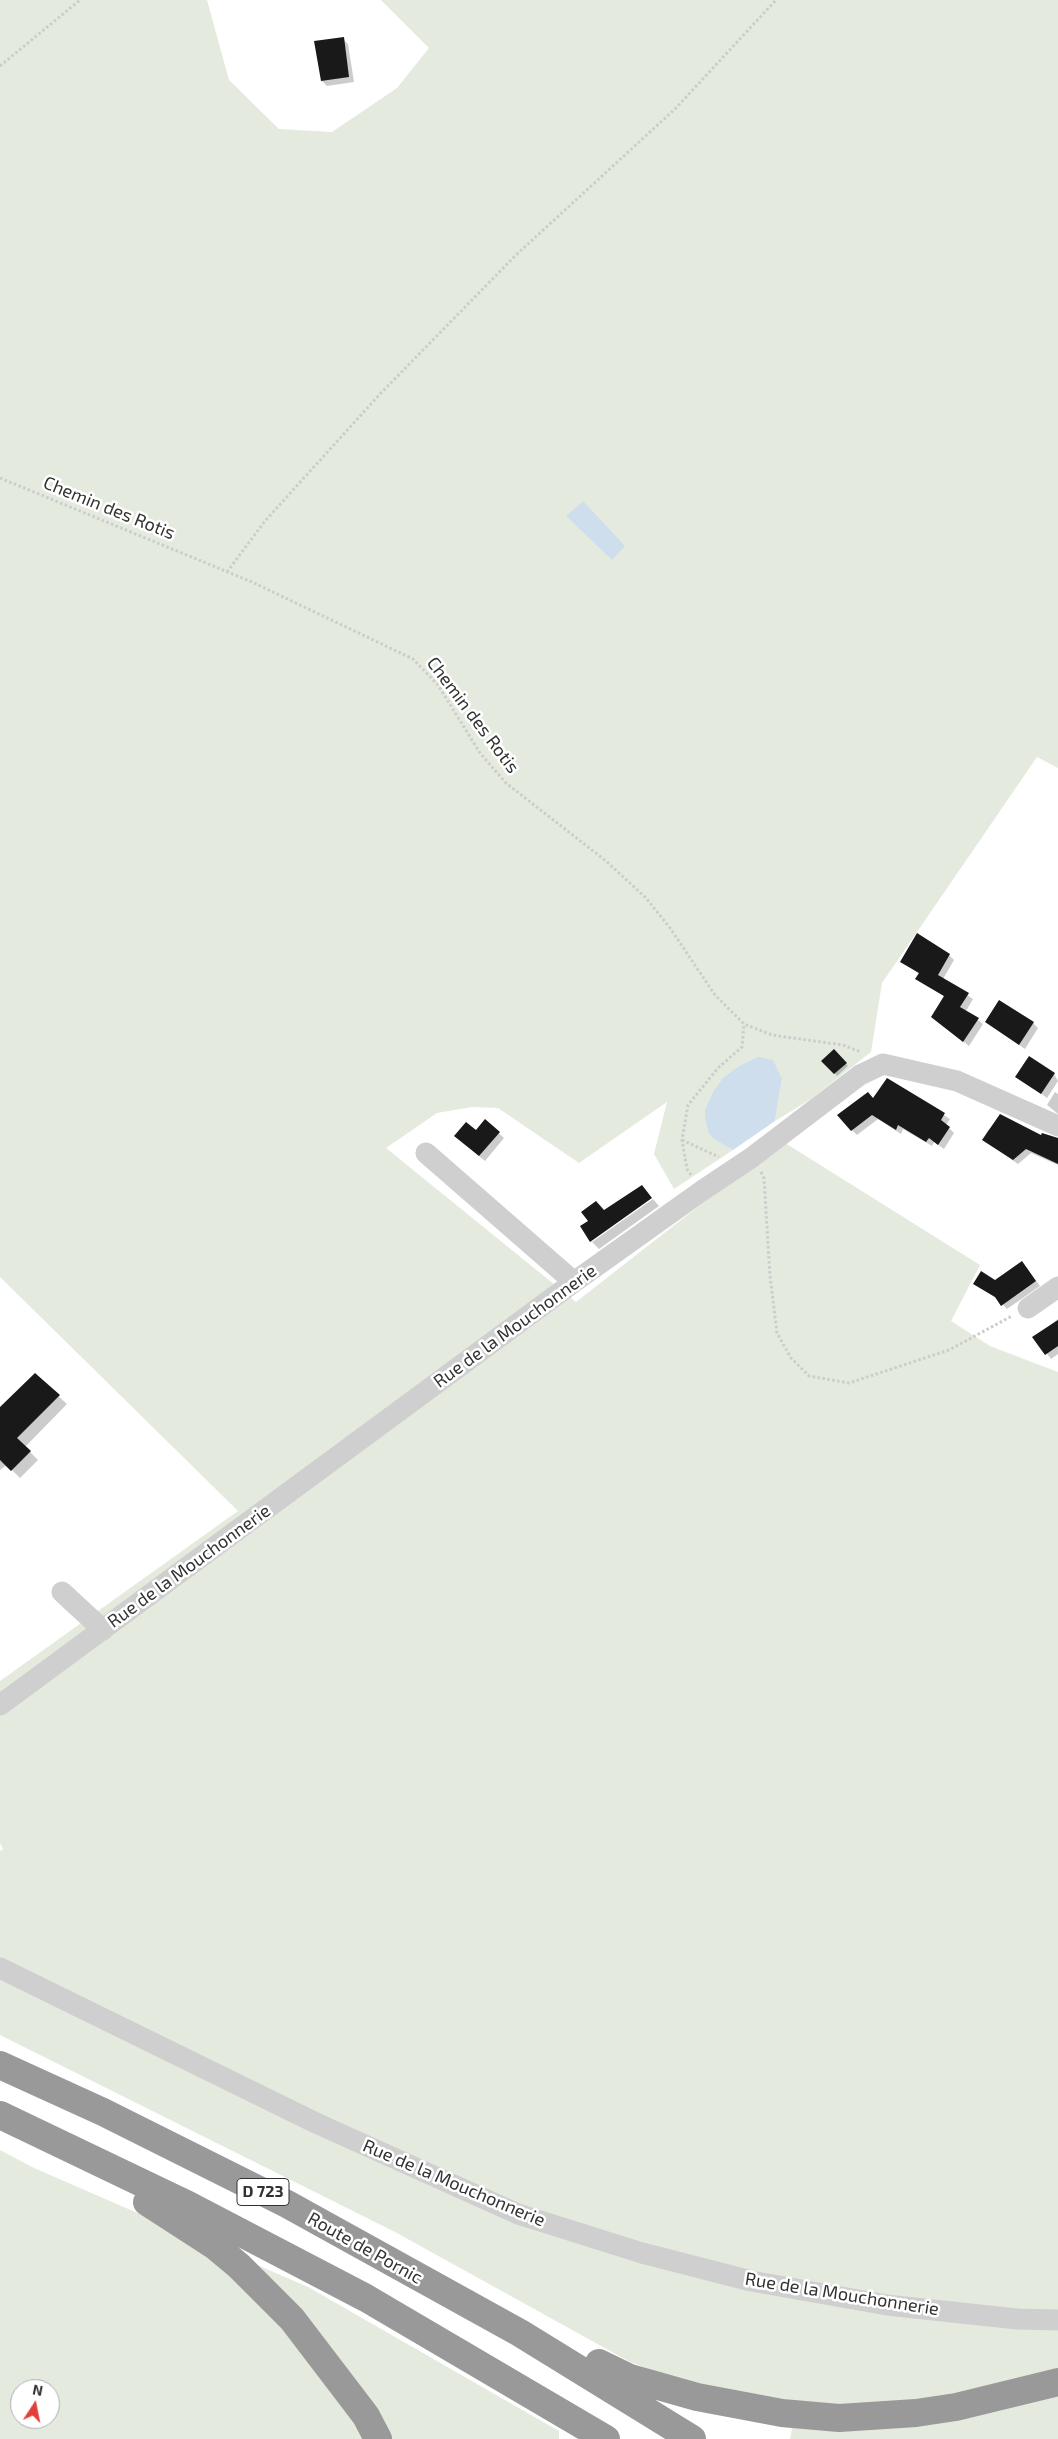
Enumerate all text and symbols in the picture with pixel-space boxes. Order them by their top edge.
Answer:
street label: Chemin des Rotis [40,472,178,544]
street label: Chemin des Rotis [422,653,524,777]
street label: Rue de la Mouchonnerie [429,1260,601,1392]
street label: Rue de la Mouchonnerie [103,1500,275,1632]
street label: Rue de la Mouchonnerie [360,2135,548,2231]
road number: D 723 [237,2178,289,2206]
street label: Route de Pornic [304,2208,426,2288]
street label: Rue de la Mouchonnerie [744,2268,940,2320]
north arrow [10,2379,60,2429]
text: N [31,2380,44,2399]

